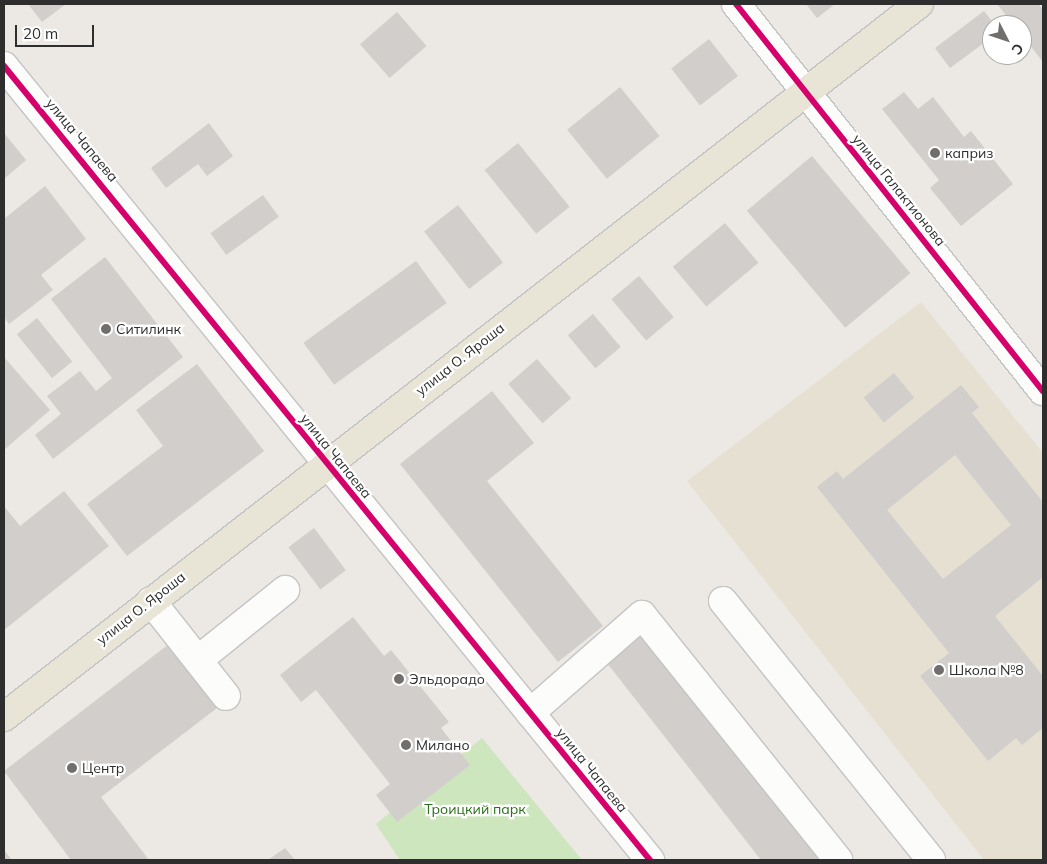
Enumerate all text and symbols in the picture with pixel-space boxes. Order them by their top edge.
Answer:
scale bar [18,15,96,47]
north arrow [982,15,1032,65]
text: 20 m [23,24,58,43]
text: С [1008,40,1028,59]
street label: улица Чапаева [42,95,122,185]
street label: улица Галактионова [849,131,949,249]
place label: каприз [945,145,993,161]
marker: каприз [929,147,941,159]
street label: улица О. Яроша [412,319,508,399]
place label: Ситилинк [116,321,181,337]
marker: Ситилинк [100,323,112,335]
street label: улица Чапаева [297,410,375,502]
street label: улица О. Яроша [93,568,189,648]
place label: Школа №8 [949,662,1024,678]
marker: Школа №8 [933,664,945,676]
place label: Эльдорадо [409,671,485,687]
marker: Эльдорадо [393,673,405,685]
street label: улица Чапаева [553,724,631,816]
place label: Милано [416,737,470,753]
marker: Милано [400,739,412,751]
place label: Центр [82,760,124,776]
marker: Центр [66,762,78,774]
park label: Троицкий парк [424,801,526,817]

